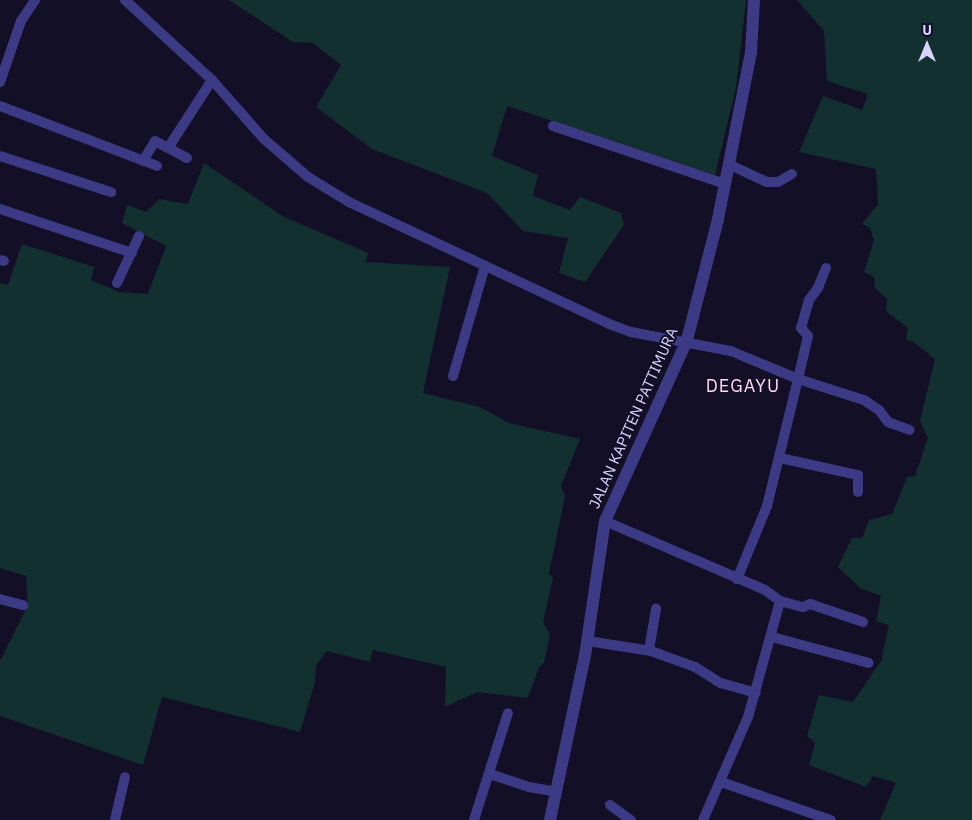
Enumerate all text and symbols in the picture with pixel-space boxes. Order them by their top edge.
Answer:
north arrow [902,20,952,70]
text: U [922,21,932,39]
street label: JALAN KAPITEN PATTIMURA [585,325,681,511]
district label: DEGAYU [705,375,781,397]

